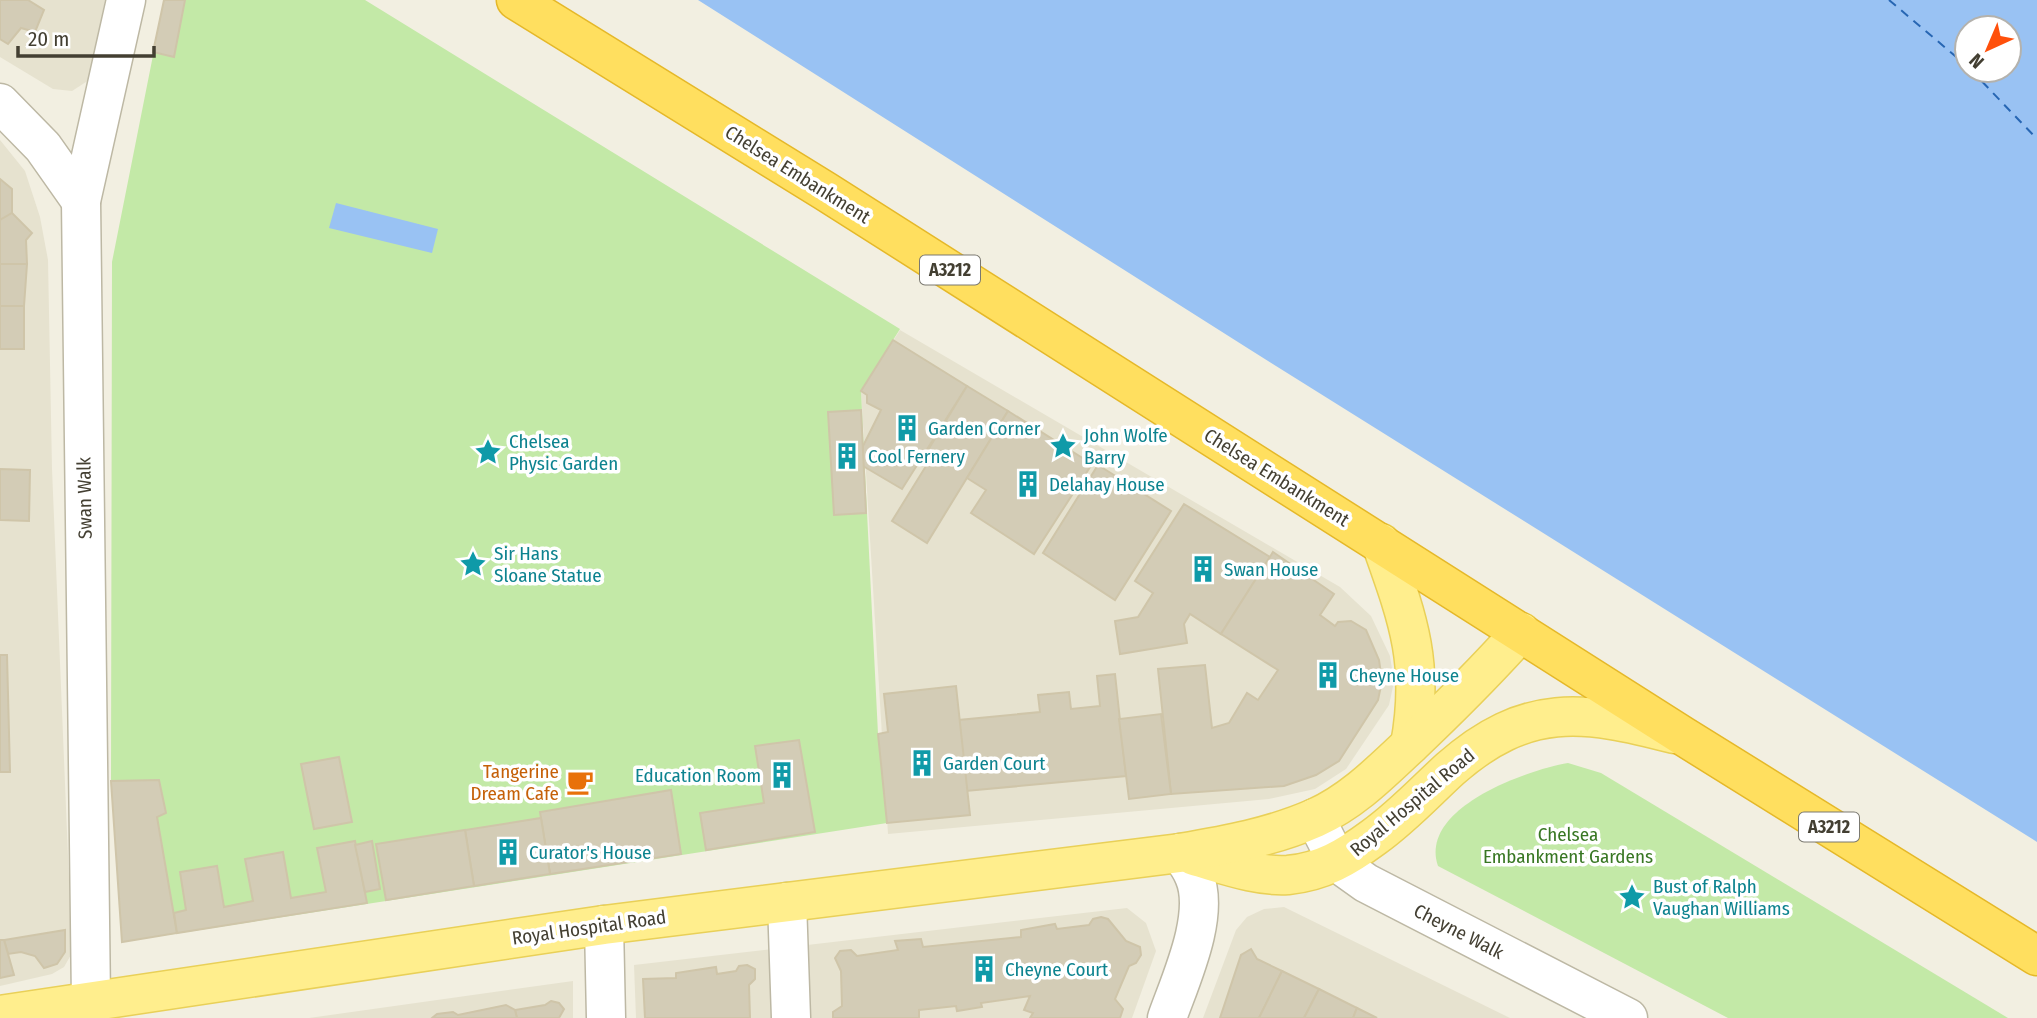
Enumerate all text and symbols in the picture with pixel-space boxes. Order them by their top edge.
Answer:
scale bar [18,14,154,58]
north arrow [1953,14,2023,84]
text: 20 m [28,26,69,52]
text: N [1964,49,1989,73]
street label: Chelsea Embankment [721,121,875,229]
road number: A3212 [920,256,980,284]
building icon: Garden Corner [892,413,922,443]
place label: Garden Corner [928,417,1041,440]
place label: John Wolfe Barry [1084,424,1168,469]
street label: Chelsea Embankment [1200,424,1354,532]
place label: Chelsea Physic Garden [509,430,618,475]
place icon: John Wolfe Barry [1048,431,1078,461]
place icon: Chelsea Physic Garden [473,437,503,467]
building icon: Cool Fernery [832,441,862,471]
place label: Cool Fernery [868,445,965,468]
street label: Swan Walk [72,457,97,539]
building icon: Delahay House [1013,469,1043,499]
place label: Delahay House [1049,473,1165,496]
place label: Sir Hans Sloane Statue [494,542,602,587]
place icon: Sir Hans Sloane Statue [458,549,488,579]
building icon: Swan House [1188,554,1218,584]
place label: Swan House [1224,558,1318,581]
building icon: Cheyne House [1313,660,1343,690]
place label: Cheyne House [1349,664,1459,687]
street label: Royal Hospital Road [1345,744,1479,861]
building icon: Garden Court [907,748,937,778]
place label: Garden Court [943,752,1046,775]
place label: Tangerine Dream Cafe [470,760,559,805]
building icon: Education Room [767,760,797,790]
place label: Education Room [635,764,761,787]
cafe icon: Tangerine Dream Cafe [565,767,595,797]
road number: A3212 [1799,812,1859,842]
park label: Chelsea Embankment Gardens [1483,823,1653,868]
building icon: Curator's House [493,837,523,867]
place label: Curator's House [529,841,651,864]
place label: Bust of Ralph Vaughan Williams [1653,875,1790,920]
place icon: Bust of Ralph Vaughan Williams [1617,882,1647,912]
street label: Cheyne Walk [1410,899,1508,964]
street label: Royal Hospital Road [511,905,668,950]
building icon: Cheyne Court [969,954,999,984]
place label: Cheyne Court [1005,958,1109,981]

